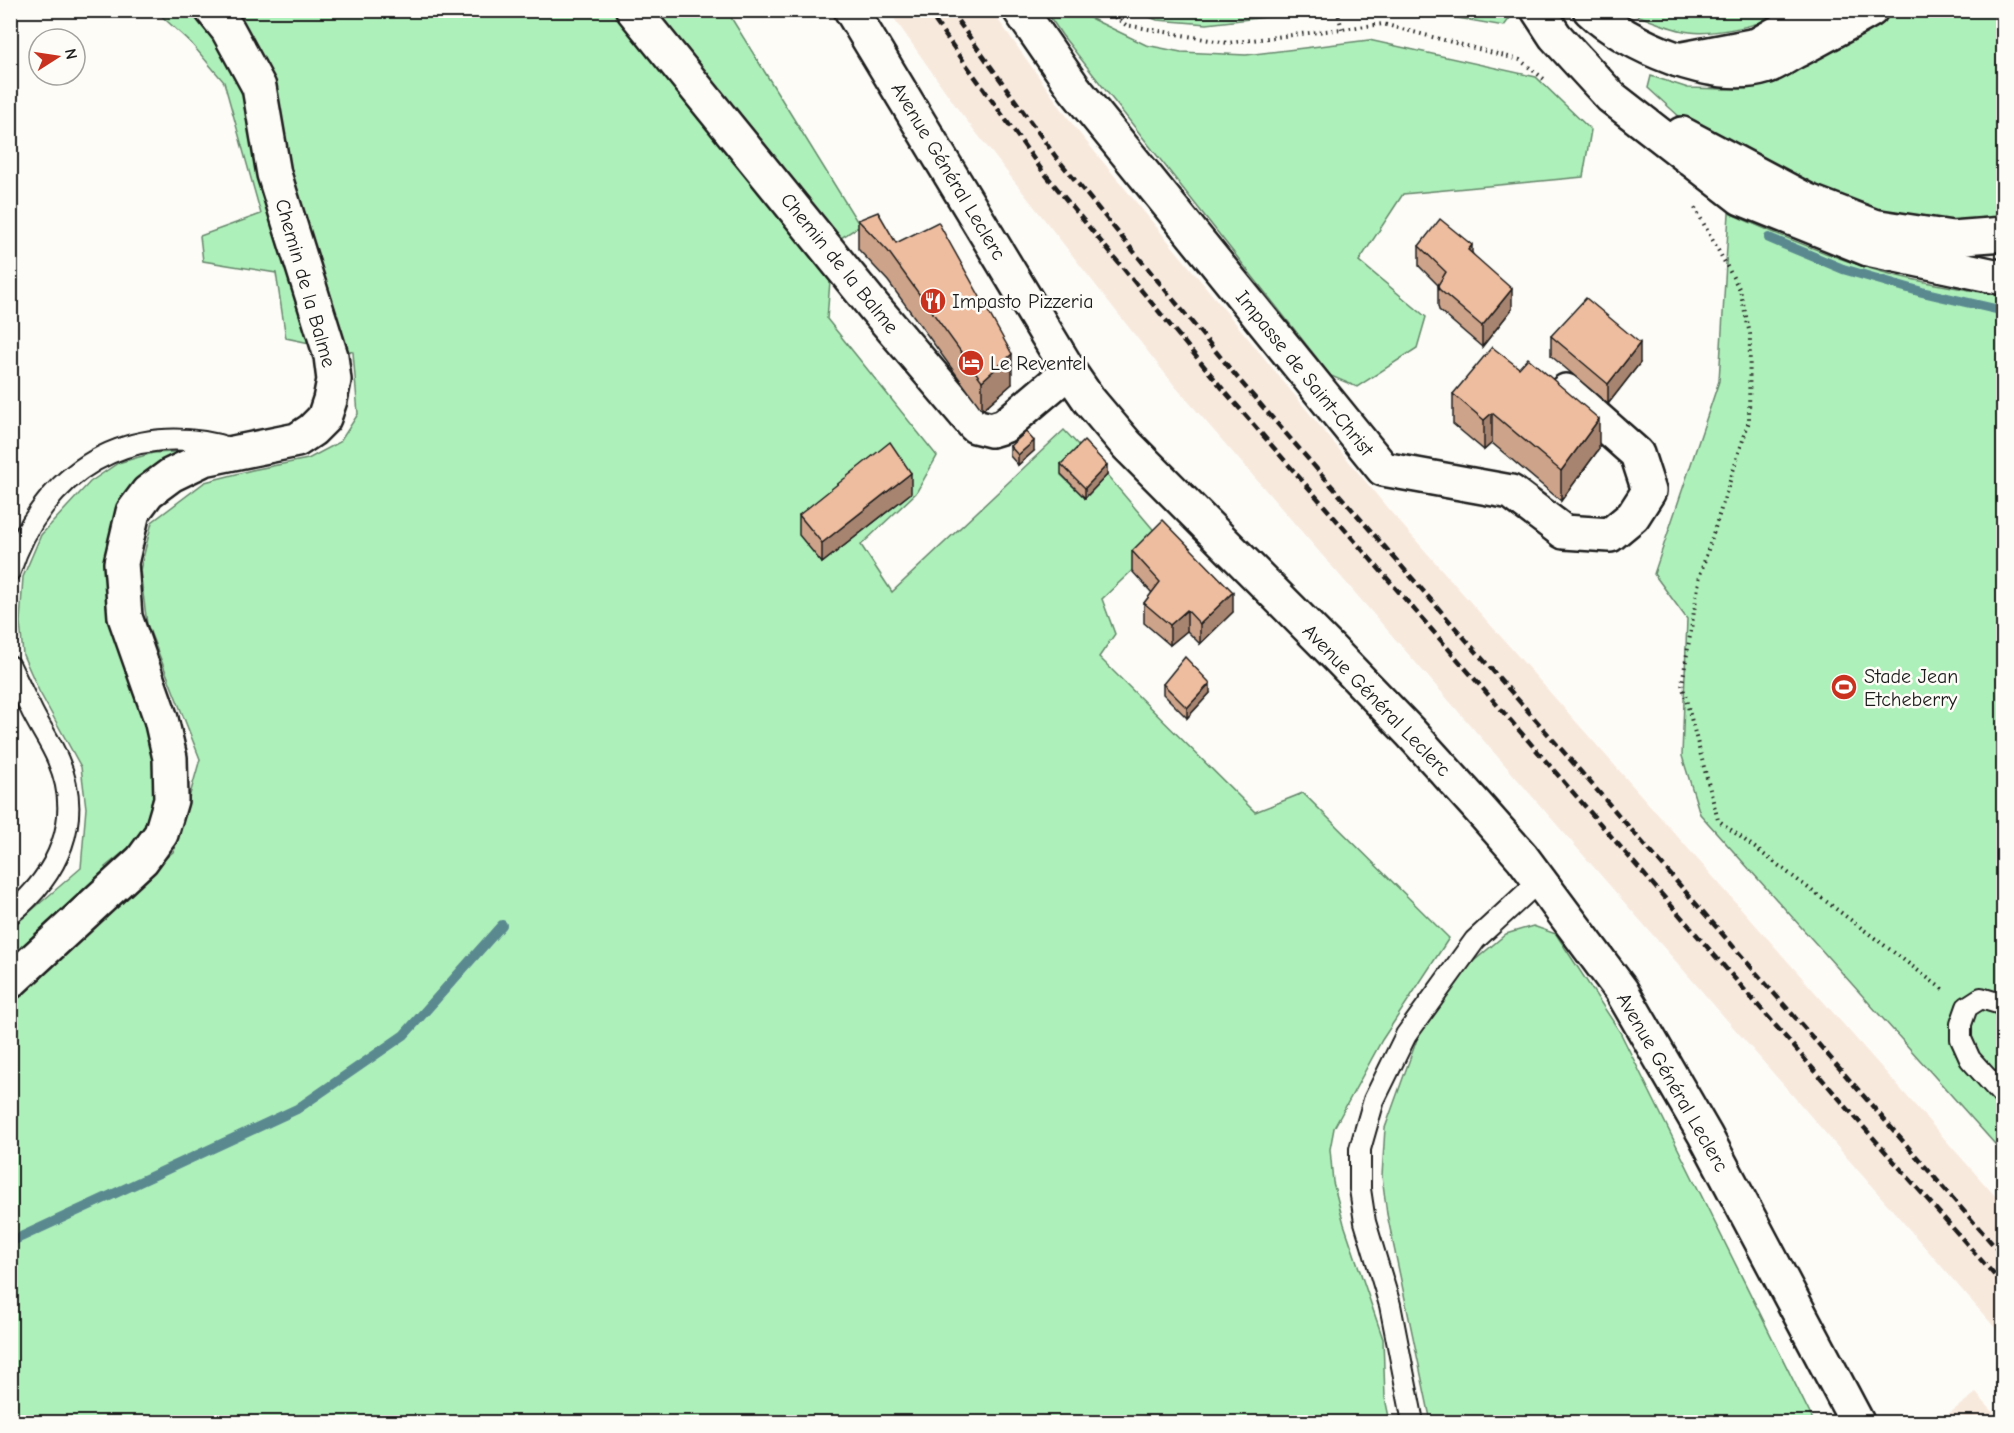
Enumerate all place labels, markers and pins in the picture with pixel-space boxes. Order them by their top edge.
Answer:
restaurant icon: Impasto Pizzeria [918,286,948,316]
place label: Impasto Pizzeria [952,290,1094,313]
hotel icon: Le Reventel [956,348,986,378]
place label: Le Reventel [990,352,1087,375]
place label: Stade Jean Etcheberry [1864,665,1958,711]
sports icon: Stade Jean Etcheberry [1829,672,1859,702]

